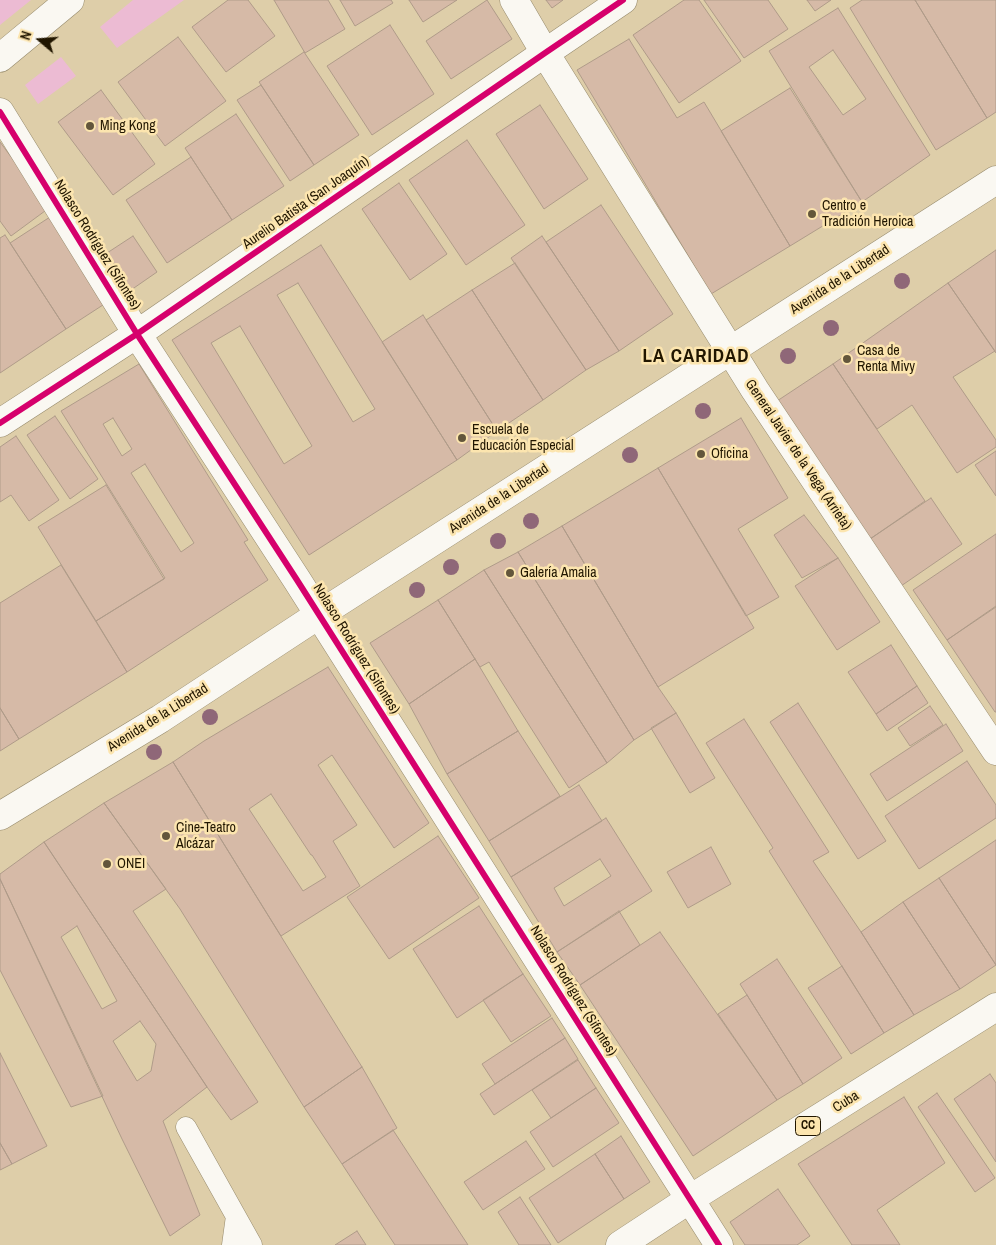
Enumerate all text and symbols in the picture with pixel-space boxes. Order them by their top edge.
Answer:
north arrow [15,15,65,65]
text: N [16,29,36,42]
place label: Ming Kong [100,118,156,134]
marker: Ming Kong [84,120,96,132]
street label: Aurelio Batista (San Joaquín) [239,153,373,253]
street label: Nolasco Rodríguez (Sifontes) [50,177,144,313]
place label: Centro e Tradición Heroica [822,198,913,230]
marker: Centro e Tradición Heroica [806,208,818,220]
street label: Avenida de la Libertad [787,242,893,318]
place label: Casa de Renta Mivy [857,343,915,376]
district label: LA CARIDAD [641,346,751,368]
marker: Casa de Renta Mivy [841,353,853,365]
street label: General Javier de la Vega (Arrieta) [741,377,855,533]
place label: Escuela de Educación Especial [472,422,573,454]
marker: Escuela de Educación Especial [456,432,468,444]
place label: Oficina [711,446,748,462]
marker: Oficina [695,448,707,460]
street label: Avenida de la Libertad [446,461,552,537]
place label: Galería Amalia [520,565,597,581]
marker: Galería Amalia [504,567,516,579]
street label: Nolasco Rodríguez (Sifontes) [309,581,403,717]
street label: Avenida de la Libertad [105,680,211,756]
place label: Cine-Teatro Alcázar [176,820,236,852]
marker: Cine-Teatro Alcázar [160,830,172,842]
place label: ONEI [117,856,145,872]
marker: ONEI [101,858,113,870]
street label: Nolasco Rodríguez (Sifontes) [526,923,620,1059]
street label: Cuba [830,1088,862,1116]
road number: CC [796,1116,820,1136]

